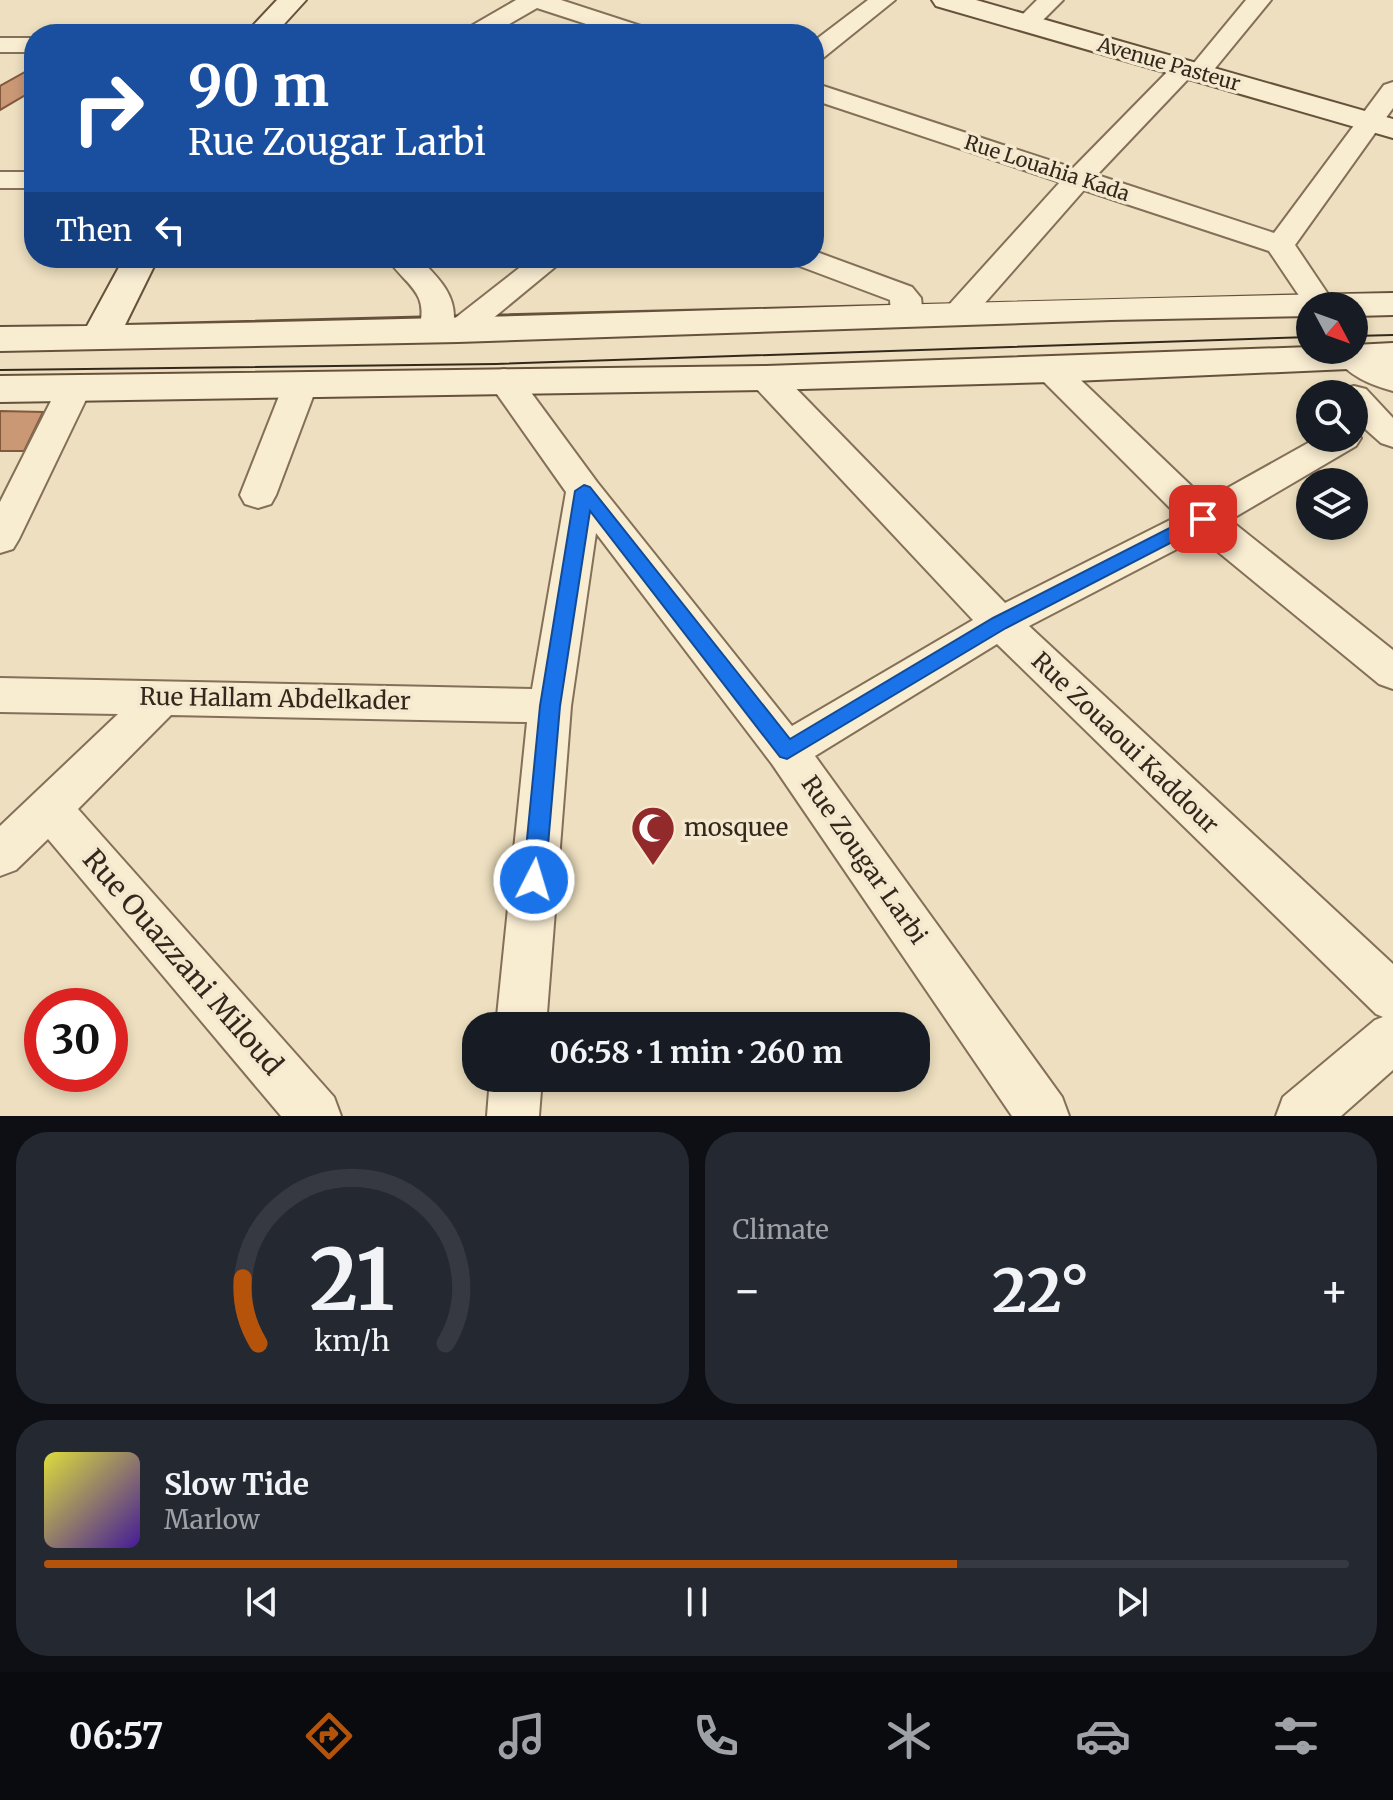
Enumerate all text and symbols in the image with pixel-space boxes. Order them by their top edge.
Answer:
street label: Avenue Pasteur [1094,31,1243,96]
text: 90 m [188,51,329,121]
icon: right [56,56,160,160]
text: Rue Zougar Larbi [188,120,486,165]
street label: Rue Louahia Kada [961,129,1133,206]
icon: left [148,208,192,252]
text: Then [56,211,132,249]
north arrow [1296,292,1368,364]
map controls [1296,292,1368,540]
button: search [1296,380,1368,452]
button: layers [1296,468,1368,540]
pin [1169,485,1237,553]
icon: arrive [1181,497,1225,541]
street label: Rue Zouaoui Kaddour [1025,645,1226,840]
street label: Rue Hallam Abdelkader [139,681,411,716]
street label: Rue Zougar Larbi [795,769,934,950]
mosque icon: mosquee [629,804,677,867]
place label: mosquee [684,812,788,843]
position arrow [492,838,576,922]
street label: Rue Ouazzani Miloud [75,842,291,1082]
speed limit sign: 30 [24,988,128,1092]
text: 06:58 · 1 min · 260 m [549,1033,843,1071]
text: Climate [733,1213,829,1246]
text: 21 [310,1228,395,1333]
text: 22° [992,1253,1089,1328]
text: − [733,1263,762,1318]
text: + [1320,1263,1349,1318]
text: km/h [314,1323,390,1359]
text: Slow Tide [164,1465,309,1503]
text: Marlow [164,1503,260,1536]
icon: previous [240,1580,284,1624]
icon: pause [675,1580,719,1624]
icon: next [1110,1580,1154,1624]
icon: directions [301,1708,357,1764]
icon: music [494,1708,550,1764]
icon: phone [688,1708,744,1764]
icon: climate [881,1708,937,1764]
icon: car [1075,1708,1131,1764]
icon: filters [1268,1708,1324,1764]
text: 06:57 [69,1714,163,1759]

